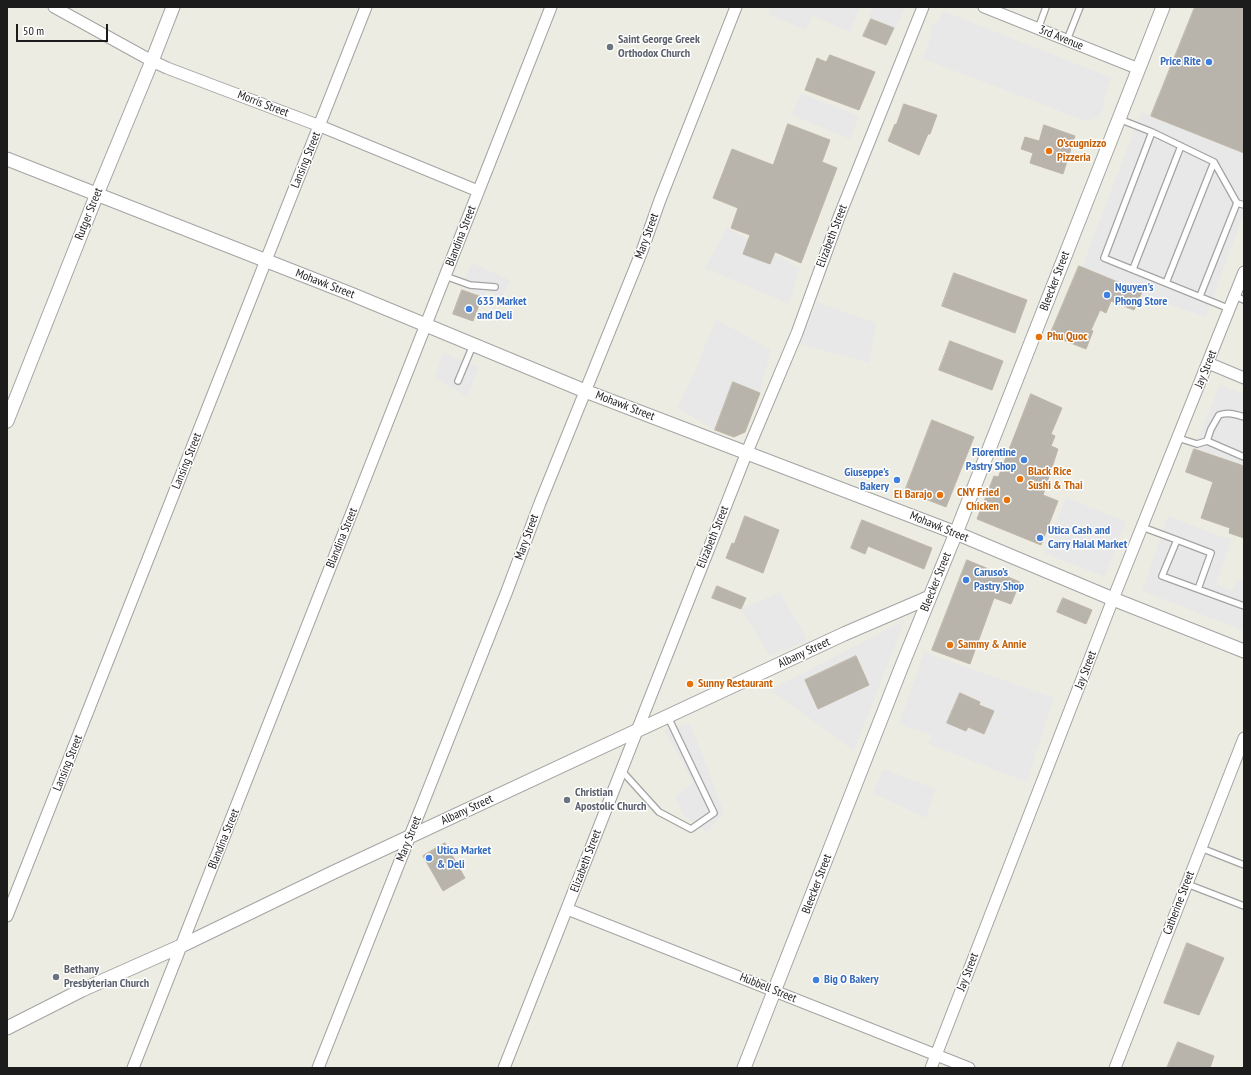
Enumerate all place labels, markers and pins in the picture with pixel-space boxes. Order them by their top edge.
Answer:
place label: Saint George Greek Orthodox Church [618,33,700,61]
marker: Saint George Greek Orthodox Church [605,42,615,52]
place label: Price Rite [1160,55,1201,69]
marker: Price Rite [1204,57,1214,67]
place label: O’scugnizzo Pizzeria [1057,137,1106,165]
marker: O’scugnizzo Pizzeria [1044,146,1054,156]
place label: Nguyen's Phong Store [1115,281,1167,309]
marker: Nguyen's Phong Store [1102,290,1112,300]
place label: 635 Market and Deli [477,295,527,323]
marker: 635 Market and Deli [464,304,474,314]
place label: Phu Quoc [1047,330,1087,344]
marker: Phu Quoc [1034,332,1044,342]
place label: Florentine Pastry Shop [966,446,1016,474]
marker: Florentine Pastry Shop [1019,455,1029,465]
place label: Black Rice Sushi & Thai [1028,465,1083,493]
place label: Giuseppe's Bakery [844,466,889,494]
marker: Black Rice Sushi & Thai [1015,474,1025,484]
marker: Giuseppe's Bakery [892,475,902,485]
place label: CNY Fried Chicken [957,486,999,514]
place label: El Barajo [894,488,932,502]
marker: El Barajo [935,490,945,500]
marker: CNY Fried Chicken [1002,495,1012,505]
place label: Utica Cash and Carry Halal Market [1048,524,1127,552]
marker: Utica Cash and Carry Halal Market [1035,533,1045,543]
place label: Caruso's Pastry Shop [974,566,1024,594]
marker: Caruso's Pastry Shop [961,575,971,585]
place label: Sammy & Annie [958,638,1027,652]
marker: Sammy & Annie [945,640,955,650]
place label: Sunny Restaurant [698,677,773,691]
marker: Sunny Restaurant [685,679,695,689]
place label: Christian Apostolic Church [575,786,646,814]
marker: Christian Apostolic Church [562,795,572,805]
place label: Utica Market & Deli [437,844,491,872]
marker: Utica Market & Deli [424,853,434,863]
place label: Bethany Presbyterian Church [64,963,149,991]
marker: Bethany Presbyterian Church [51,972,61,982]
place label: Big O Bakery [824,973,879,987]
marker: Big O Bakery [811,975,821,985]

